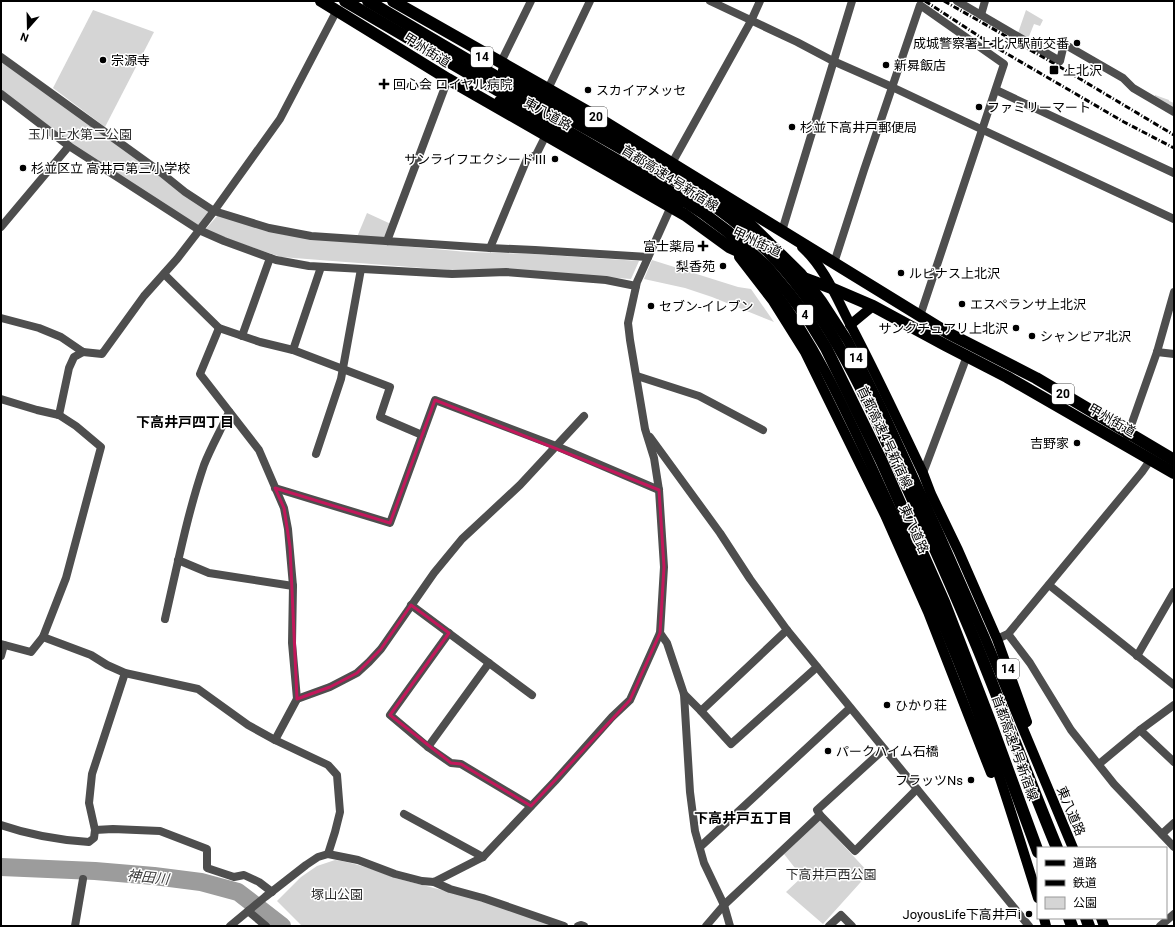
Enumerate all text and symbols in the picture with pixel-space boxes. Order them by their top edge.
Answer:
north arrow [8,8,48,48]
text: N [19,29,31,44]
street label: 甲州街道 [401,30,453,70]
place label: 成城警察署上北沢駅前交番 [913,36,1069,51]
marker: 成城警察署上北沢駅前交番 [1072,38,1082,48]
road number: 14 [471,47,493,67]
place label: 宗源寺 [111,53,150,68]
marker: 宗源寺 [98,55,108,65]
place label: 新曻飯店 [894,58,946,73]
marker: 新曻飯店 [881,60,891,70]
place label: 上北沢 [1063,63,1102,78]
marker: 上北沢 [1048,64,1060,76]
place label: 回心会 ロイヤル病院 [393,77,513,92]
marker: 回心会 ロイヤル病院 [378,78,390,90]
place label: スカイアメッセ [596,83,686,98]
marker: スカイアメッセ [583,85,593,95]
street label: 東八道路 [522,95,574,133]
place label: ファミリーマート [987,100,1091,115]
marker: ファミリーマート [974,102,984,112]
road number: 20 [585,107,607,127]
place label: 杉並下高井戸郵便局 [800,120,917,135]
marker: 杉並下高井戸郵便局 [787,122,797,132]
park label: 玉川上水第二公園 [28,127,132,142]
street label: 首都高速4号新宿線 [619,142,721,214]
place label: サンライフエクシードⅢ [404,152,547,167]
marker: サンライフエクシードⅢ [550,154,560,164]
place label: 杉並区立 高井戸第三小学校 [31,161,190,176]
marker: 杉並区立 高井戸第三小学校 [18,163,28,173]
street label: 甲州街道 [730,224,784,260]
place label: 富士薬局 [643,239,695,254]
marker: 富士薬局 [698,241,708,251]
place label: 梨香苑 [676,259,715,274]
marker: 梨香苑 [718,261,728,271]
place label: ルピナス上北沢 [909,266,1000,281]
marker: ルピナス上北沢 [896,268,906,278]
place label: エスペランサ上北沢 [970,297,1086,312]
place label: セブン-イレブン [659,299,754,314]
marker: エスペランサ上北沢 [957,299,967,309]
marker: セブン-イレブン [646,301,656,311]
road number: 4 [797,305,813,325]
place label: サンクチュアリ上北沢 [878,321,1008,336]
marker: サンクチュアリ上北沢 [1011,323,1021,333]
place label: シャンピア北沢 [1040,329,1131,344]
marker: シャンピア北沢 [1027,331,1037,341]
road number: 14 [845,348,867,368]
street label: 首都高速4号新宿線 [855,383,915,491]
road number: 20 [1052,384,1074,404]
street label: 甲州街道 [1086,401,1138,439]
district label: 下高井戸四丁目 [136,414,234,430]
place label: 吉野家 [1030,436,1069,451]
marker: 吉野家 [1072,438,1082,448]
street label: 東八道路 [897,502,931,556]
road number: 14 [997,659,1019,679]
street label: 首都高速4号新宿線 [989,693,1041,803]
place label: ひかり荘 [895,698,947,713]
marker: ひかり荘 [882,700,892,710]
place label: パークハイム石橋 [836,744,939,759]
marker: パークハイム石橋 [823,746,833,756]
place label: フラッツNs [895,773,963,788]
marker: フラッツNs [966,775,976,785]
street label: 東八道路 [1054,784,1088,838]
district label: 下高井戸五丁目 [694,810,792,826]
legend [1037,847,1167,919]
text: 道路 [1073,856,1097,870]
water label: 神田川 [126,867,172,887]
park label: 下高井戸西公園 [785,867,877,882]
text: 鉄道 [1073,876,1097,890]
park label: 塚山公園 [311,887,363,902]
text: 公園 [1073,896,1097,910]
place label: JoyousLife下高井戸i [903,907,1021,922]
marker: JoyousLife下高井戸i [1024,909,1034,919]

